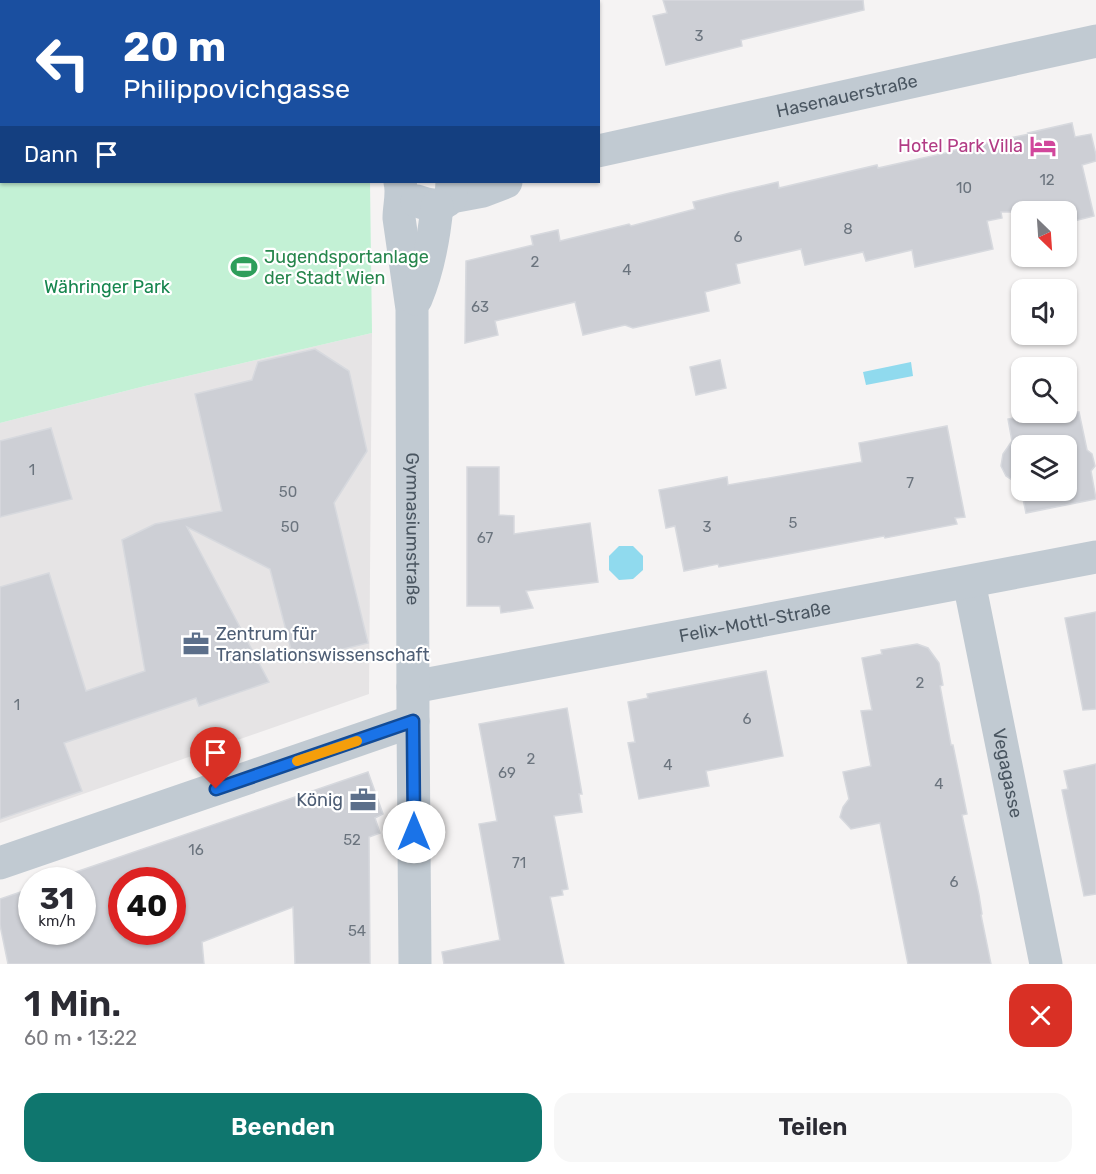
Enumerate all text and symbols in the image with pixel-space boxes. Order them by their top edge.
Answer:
text: 20 m [123,22,226,72]
icon: left [24,24,102,102]
house number: 3 [694,27,704,45]
street label: Hasenauerstraße [774,70,920,122]
text: Philippovichgasse [123,73,350,105]
hotel icon: Hotel Park Villa [1028,131,1058,161]
place label: Hotel Park Villa [898,135,1023,157]
icon: arrive [90,138,123,171]
text: Dann [24,141,78,168]
house number: 12 [1039,171,1055,189]
house number: 10 [956,179,972,197]
north arrow [1011,201,1077,267]
map controls [1011,201,1077,501]
house number: 8 [843,220,853,238]
house number: 6 [733,228,743,246]
place label: Jugendsportanlage der Stadt Wien [264,246,429,289]
sports icon: Jugendsportanlage der Stadt Wien [229,252,259,282]
house number: 2 [531,253,540,271]
house number: 4 [622,261,632,279]
park label: Währinger Park [44,276,171,298]
button: sound [1011,279,1077,345]
house number: 63 [471,298,489,316]
button: search [1011,357,1077,423]
button: layers [1011,435,1077,501]
street label: Gymnasiumstraße [401,452,424,605]
house number: 1 [29,461,35,479]
house number: 7 [906,474,914,492]
house number: 50 [279,483,297,501]
house number: 5 [789,514,798,532]
house number: 50 [281,518,299,536]
house number: 3 [702,518,712,536]
house number: 67 [477,529,493,547]
street label: Felix-Mottl-Straße [677,597,833,647]
place label: Zentrum für Translationswissenschaft [216,623,430,666]
office icon: Zentrum für Translationswissenschaft [181,629,211,659]
house number: 2 [916,674,925,692]
house number: 1 [14,696,20,714]
house number: 6 [742,710,752,728]
street label: Vegagasse [988,726,1027,820]
pin [190,727,241,789]
icon: arrive [199,736,232,769]
house number: 2 [527,750,536,768]
house number: 4 [663,756,673,774]
house number: 69 [498,764,516,782]
house number: 4 [934,775,944,793]
office icon: König [348,785,378,815]
place label: König [296,789,343,811]
position arrow [382,800,446,864]
house number: 52 [343,831,361,849]
house number: 16 [188,841,204,859]
house number: 71 [512,854,526,872]
speed limit sign: 40 [108,867,186,945]
house number: 6 [949,873,959,891]
text: 31 [40,881,74,917]
text: km/h [38,912,76,930]
house number: 54 [348,922,366,940]
text: 1 Min. [24,982,121,1025]
button: close [1009,984,1072,1047]
text: 60 m · 13:22 [24,1026,137,1050]
button: Beenden [24,1093,542,1162]
button: Teilen [554,1093,1072,1162]

